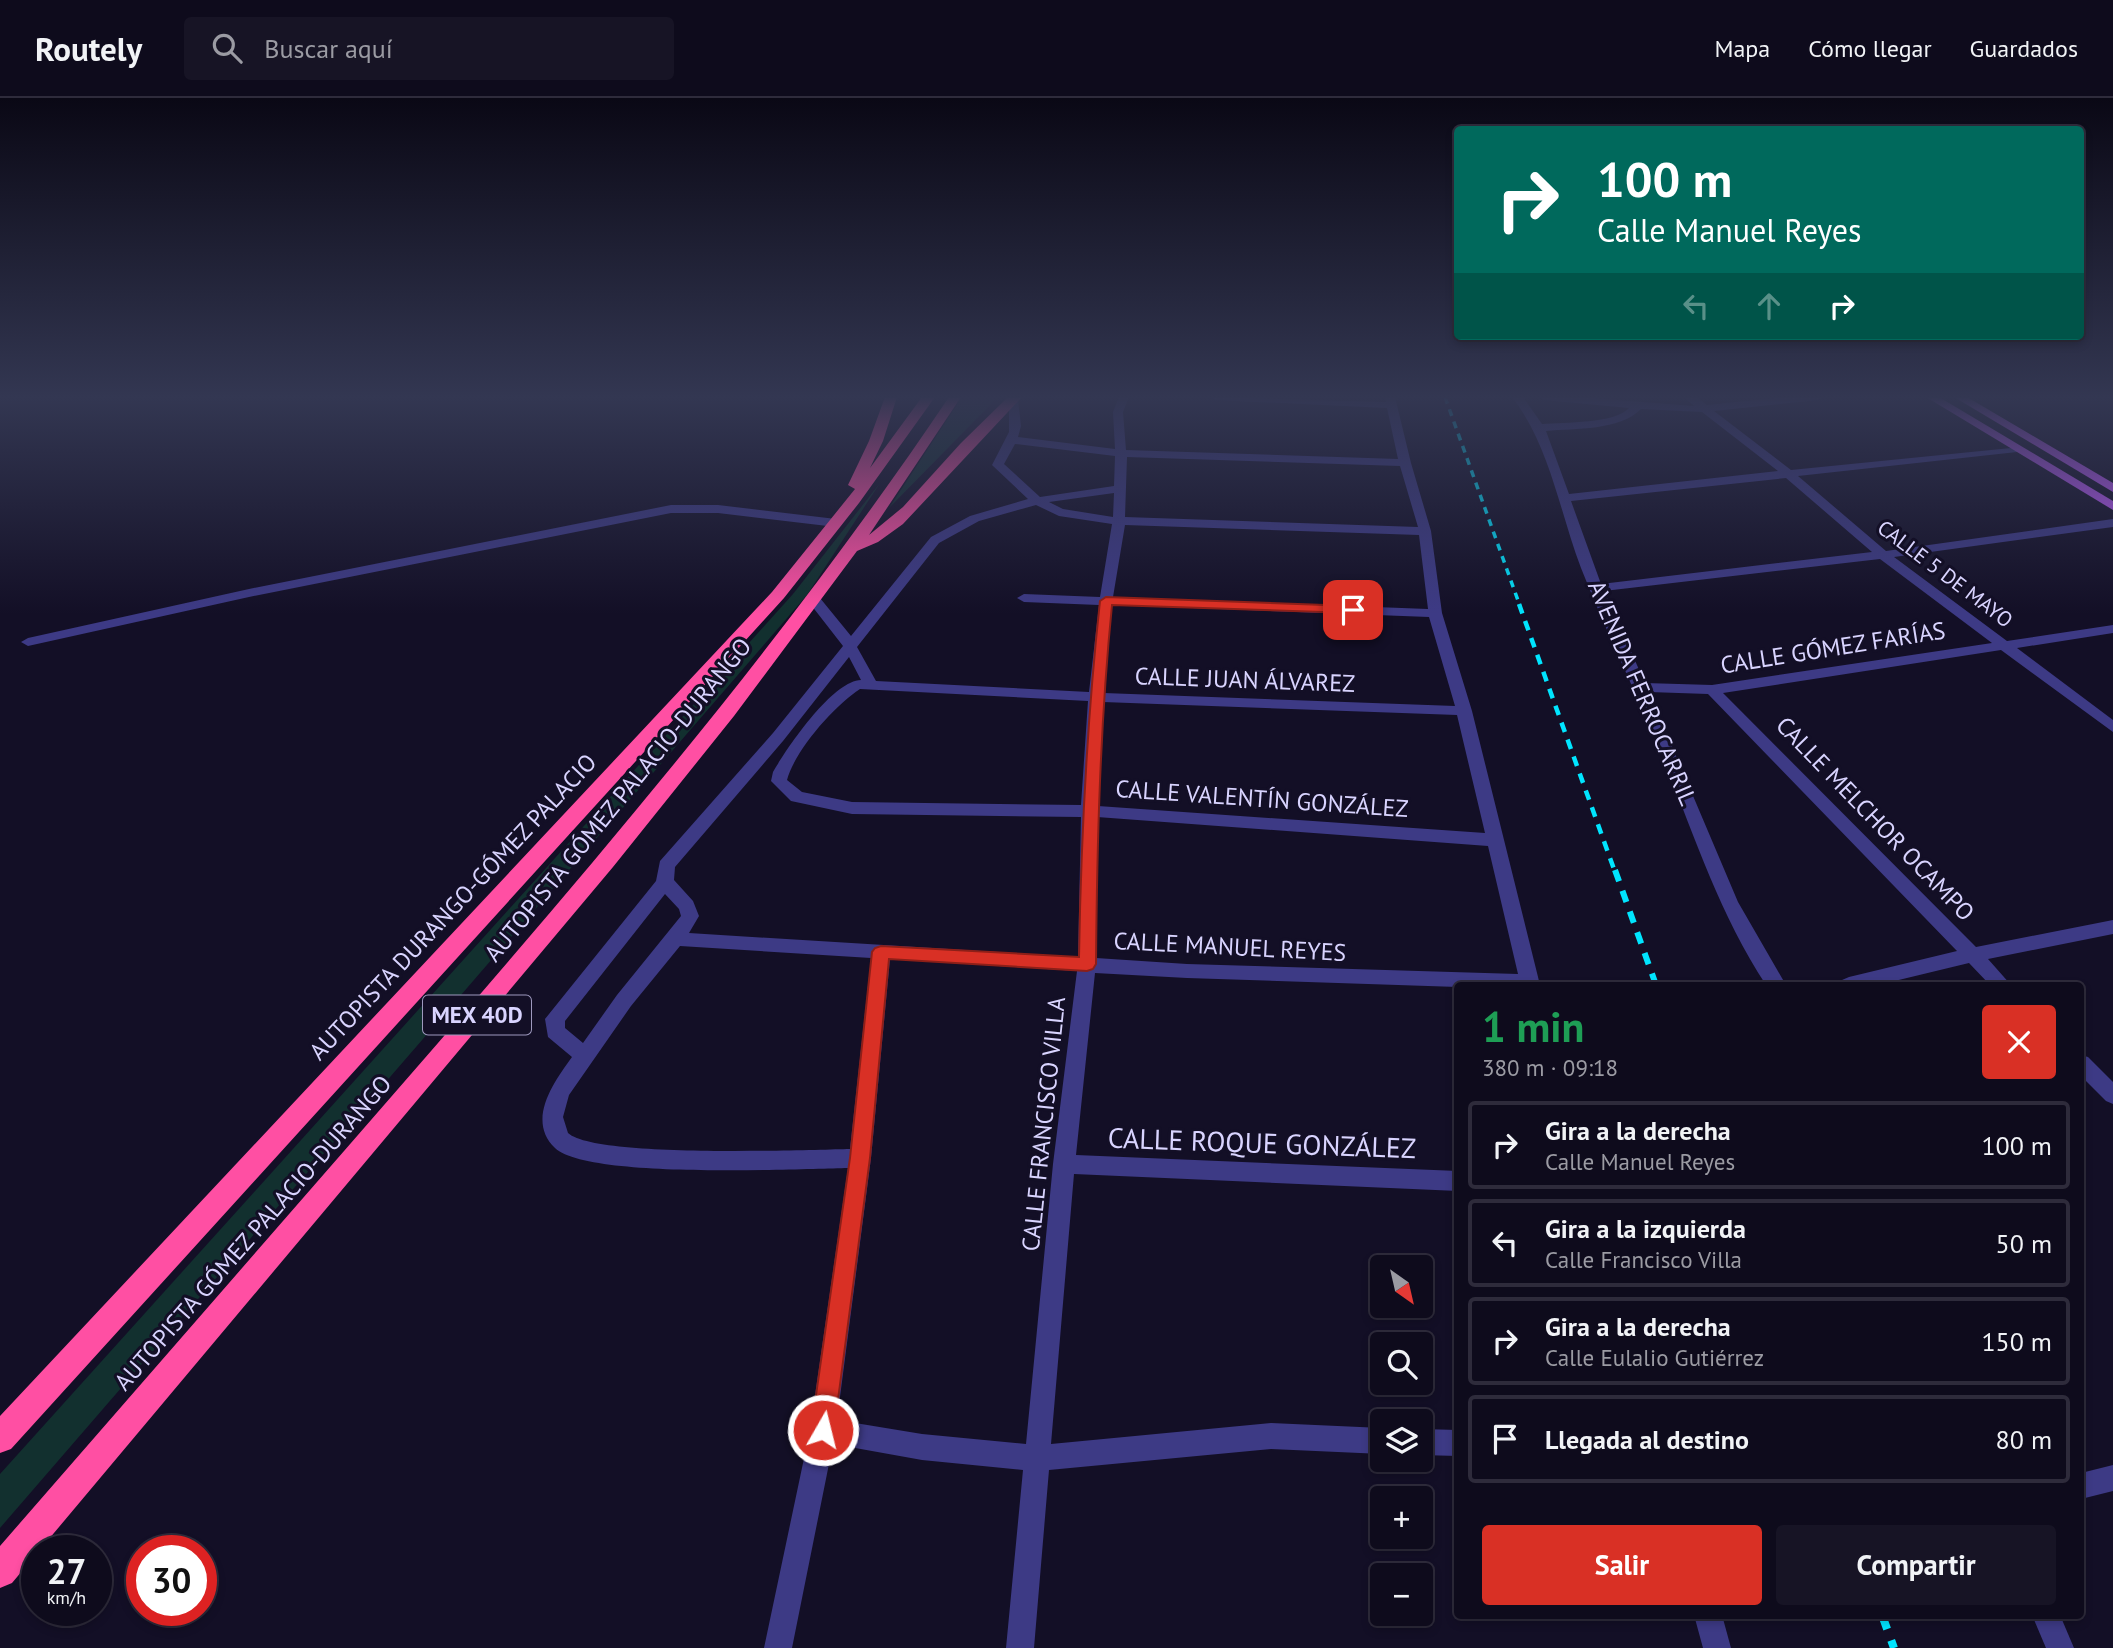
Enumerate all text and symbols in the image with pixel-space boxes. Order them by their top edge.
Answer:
search box [184,17,674,80]
text: Routely [35,27,142,70]
icon: search [208,29,246,67]
text: Buscar aquí [264,32,393,65]
text: Mapa [1714,33,1770,64]
text: Cómo llegar [1808,33,1932,64]
text: Guardados [1970,33,2078,64]
text: 100 m [1597,147,1732,211]
icon: right [1482,154,1573,245]
text: Calle Manuel Reyes [1597,209,1862,251]
icon: left [1677,287,1715,325]
icon: ahead [1750,287,1788,325]
icon: right [1823,287,1861,325]
street label: CALLE 5 DE MAYO [1872,514,2018,633]
street label: AVENIDA FERROCARRIL [1581,576,1704,810]
pin [1323,580,1383,640]
icon: arrive [1334,591,1372,629]
street label: CALLE GÓMEZ FARÍAS [1718,614,1947,681]
street label: AUTOPISTA GÓMEZ PALACIO-DURANGO [477,631,758,968]
street label: CALLE JUAN ÁLVAREZ [1134,660,1356,699]
street label: CALLE MELCHOR OCAMPO [1770,710,1981,927]
street label: AUTOPISTA DURANGO-GÓMEZ PALACIO [302,747,603,1066]
street label: CALLE VALENTÍN GONZÁLEZ [1115,773,1410,824]
street label: CALLE MANUEL REYES [1113,925,1347,968]
street label: CALLE FRANCISCO VILLA [1015,995,1072,1253]
road number: MEX 40D [423,996,531,1034]
text: 1 min [1482,999,1584,1054]
button: close [1982,1005,2056,1079]
text: 380 m · 09:18 [1482,1053,1618,1082]
street label: AUTOPISTA GÓMEZ PALACIO-DURANGO [107,1069,398,1397]
text: Gira a la derecha [1545,1114,1731,1147]
street label: CALLE ROQUE GONZÁLEZ [1107,1119,1417,1166]
icon: right [1486,1126,1524,1164]
text: 100 m [1981,1129,2052,1162]
text: Calle Manuel Reyes [1545,1147,1735,1176]
text: Gira a la izquierda [1545,1212,1746,1245]
icon: left [1486,1224,1524,1262]
text: 50 m [1996,1227,2052,1260]
text: Calle Francisco Villa [1545,1245,1742,1274]
north arrow [1370,1255,1433,1318]
map controls [1370,1255,1433,1626]
text: Gira a la derecha [1545,1310,1731,1343]
icon: right [1486,1322,1524,1360]
text: 150 m [1981,1325,2052,1358]
button: search [1370,1332,1433,1395]
text: Calle Eulalio Gutiérrez [1545,1343,1764,1372]
position arrow [786,1393,860,1467]
button: layers [1370,1409,1433,1472]
icon: arrive [1486,1420,1524,1458]
text: Llegada al destino [1545,1423,1749,1456]
text: 80 m [1996,1423,2052,1456]
button: + [1370,1486,1433,1549]
button: Salir [1482,1525,1762,1605]
button: Compartir [1776,1525,2056,1605]
speed limit sign: 30 [126,1535,217,1626]
text: 27 [47,1548,86,1594]
button: − [1370,1563,1433,1626]
text: km/h [47,1586,86,1609]

